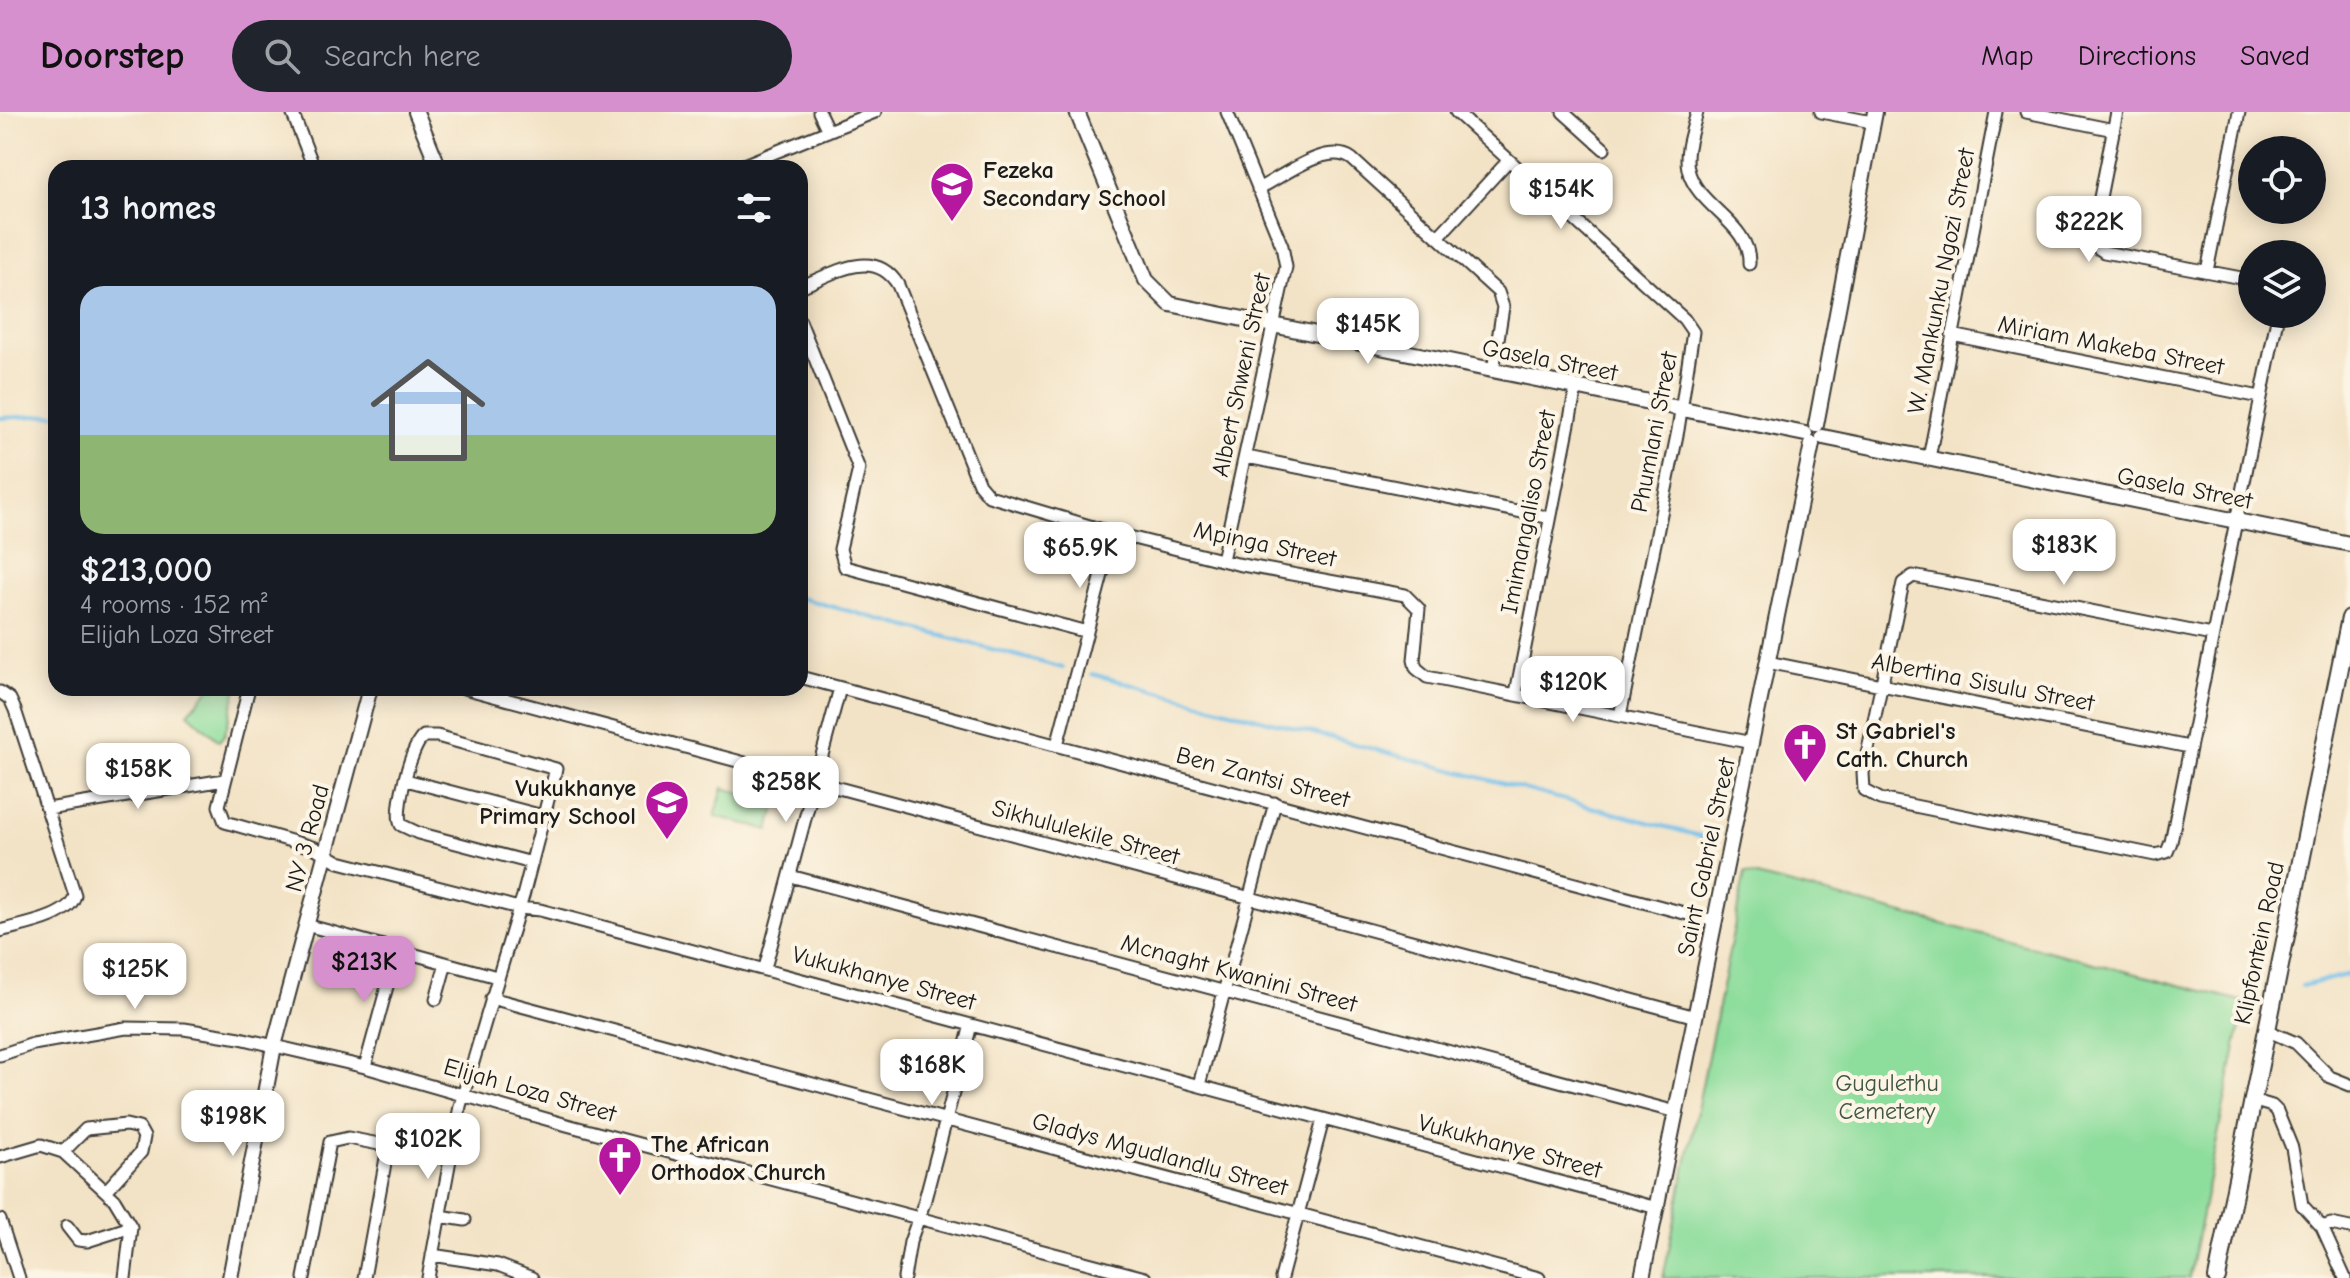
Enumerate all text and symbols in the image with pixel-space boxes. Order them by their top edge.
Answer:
search box [232,20,792,92]
text: Doorstep [40,34,184,78]
icon: search [260,34,304,78]
text: Search here [324,39,481,74]
text: Map [1981,40,2034,72]
text: Directions [2078,40,2196,72]
text: Saved [2240,40,2310,72]
map controls [2238,136,2326,328]
button: locate [2238,136,2326,224]
street label: W. Mankunku Ngozi Street [1902,145,1981,416]
place label: Fezeka Secondary School [983,156,1166,212]
school or university icon: Fezeka Secondary School [928,160,976,223]
pin: $154K [1505,163,1617,231]
text: $154K [1528,174,1594,204]
icon: filters [732,186,776,230]
text: 13 homes [80,188,216,228]
pin: $222K [2033,196,2145,264]
text: $222K [2054,207,2124,237]
button: layers [2238,240,2326,328]
street label: Albert Shweni Street [1206,270,1276,479]
pin: $145K [1312,298,1424,366]
text: $145K [1335,309,1401,339]
street label: Miriam Makeba Street [1996,309,2228,381]
street label: Gasela Street [1480,333,1621,387]
icon: home [356,338,500,482]
street label: Phumlani Street [1625,348,1683,515]
street label: Imimangaliso Street [1495,407,1562,616]
street label: Gasela Street [2115,461,2256,515]
street label: Mpinga Street [1191,515,1340,573]
pin: $183K [2008,519,2120,587]
pin: $65.9K [1015,522,1145,590]
text: $183K [2031,530,2097,560]
text: $65.9K [1042,533,1118,563]
text: $213,000 [80,550,212,590]
text: 4 rooms · 152 m² [80,590,268,620]
text: Elijah Loza Street [80,620,273,650]
street label: Albertina Sisulu Street [1869,647,2098,718]
pin: $120K [1517,656,1629,724]
text: $120K [1539,667,1607,697]
place label: St Gabriel's Cath. Church [1836,717,1968,773]
church icon: St Gabriel's Cath. Church [1781,721,1829,784]
street label: Ben Zantsi Street [1173,740,1354,814]
pin: $158K [82,743,194,811]
text: $158K [104,754,172,784]
street label: Saint Gabriel Street [1671,754,1741,959]
pin: $258K [730,756,842,824]
text: $258K [751,767,821,797]
place label: Vukukhanye Primary School [479,774,636,830]
school or university icon: Vukukhanye Primary School [643,778,691,841]
street label: NY 3 Road [279,781,335,895]
street label: Sikhululekile Street [989,794,1184,871]
street label: Klipfontein Road [2228,859,2290,1027]
street label: Mcnaght Kwanini Street [1118,928,1361,1018]
pin: $213K [308,936,420,1004]
street label: Vukukhanye Street [789,940,980,1016]
pin: $125K [79,943,191,1011]
text: $213K [331,947,397,977]
text: $125K [101,954,169,984]
pin: $168K [876,1039,988,1107]
text: $168K [898,1050,966,1080]
street label: Elijah Loza Street [441,1052,621,1128]
park label: Gugulethu Cemetery [1835,1069,1939,1125]
pin: $198K [177,1090,289,1158]
text: $198K [199,1101,267,1131]
street label: Gladys Mgudlandlu Street [1029,1106,1292,1202]
street label: Vukukhanye Street [1415,1108,1606,1184]
pin: $102K [372,1113,484,1181]
text: $102K [394,1124,462,1154]
place label: The African Orthodox Church [651,1130,826,1186]
church icon: The African Orthodox Church [596,1134,644,1197]

